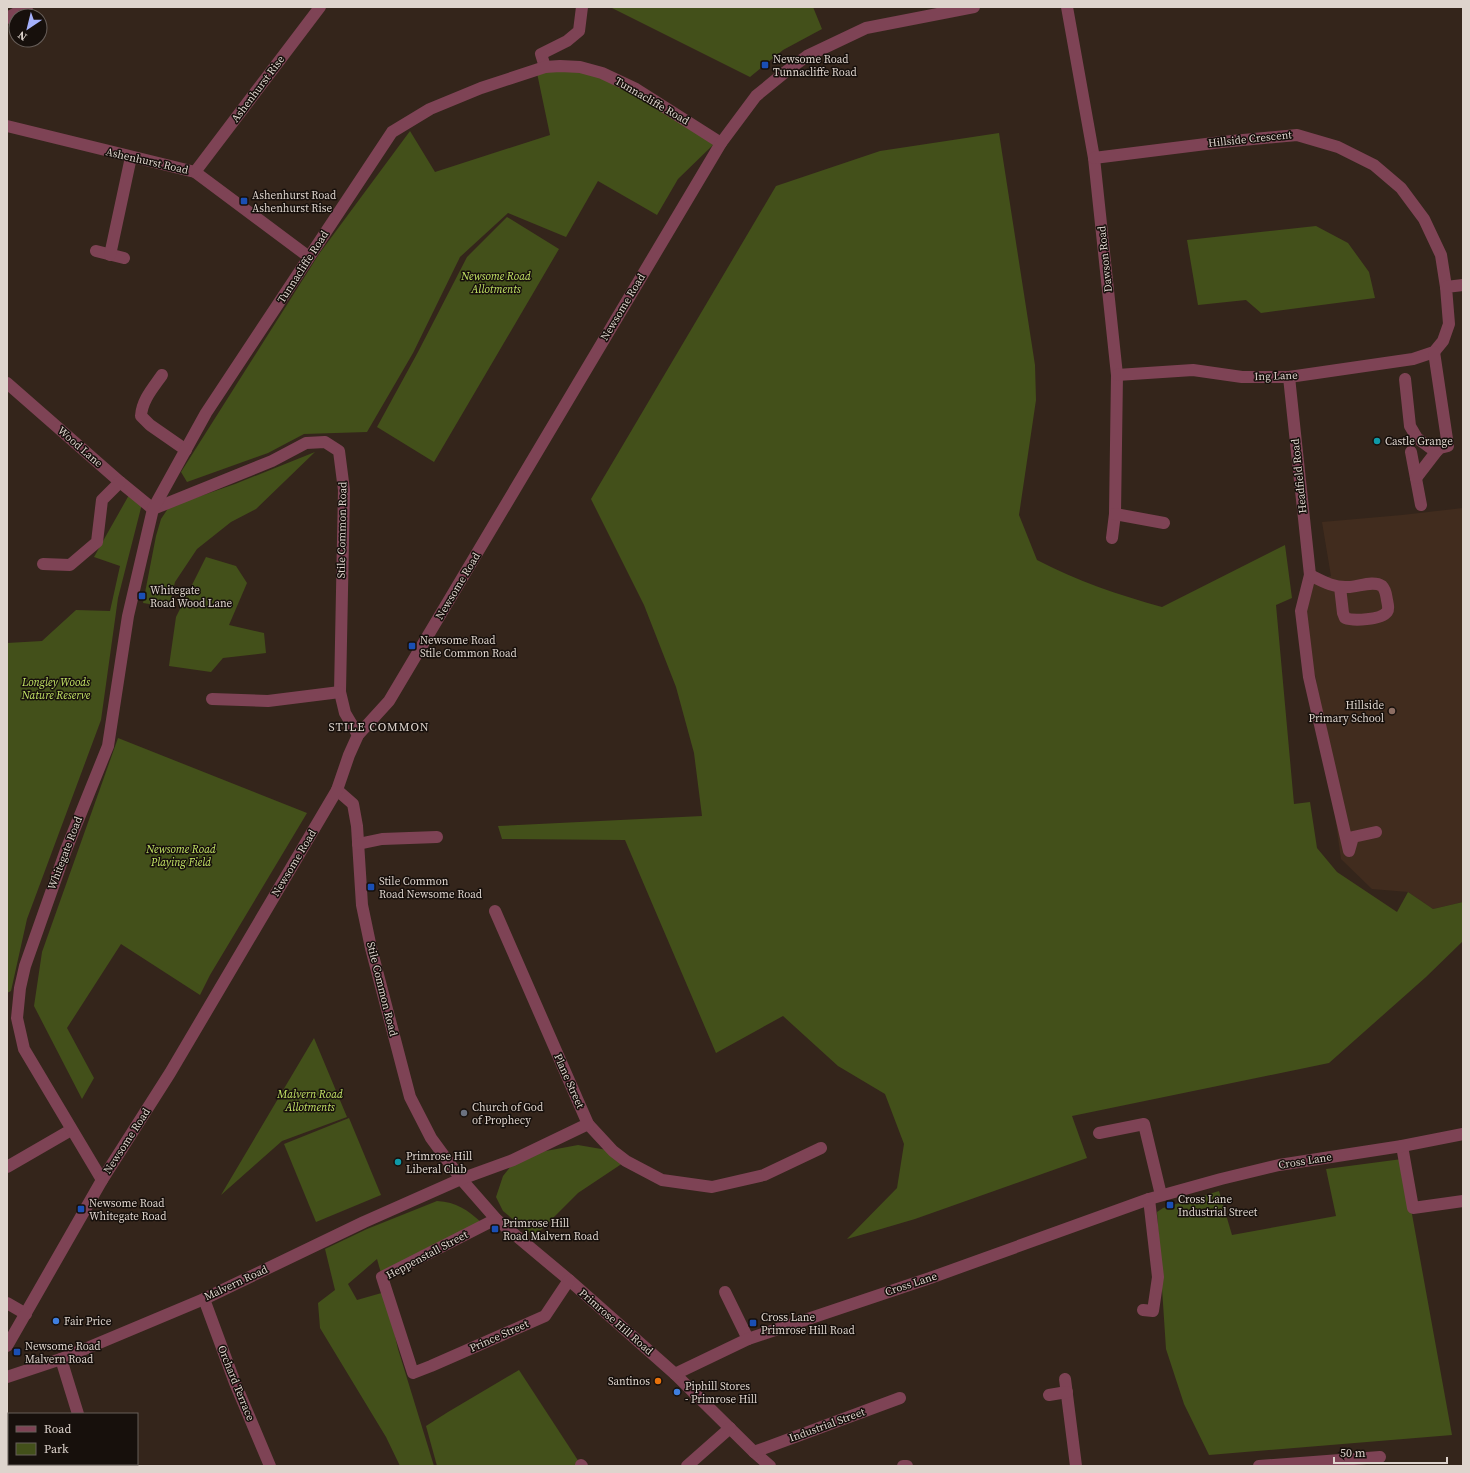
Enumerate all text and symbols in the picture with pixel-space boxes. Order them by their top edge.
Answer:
north arrow [8,8,48,48]
text: N [15,27,30,44]
street label: Ashenhurst Rise [228,52,288,126]
place label: Newsome Road Tunnacliffe Road [773,52,857,80]
marker: Newsome Road Tunnacliffe Road [760,60,770,70]
street label: Tunnacliffe Road [612,74,693,129]
street label: Hillside Crescent [1207,127,1293,151]
street label: Ashenhurst Road [104,144,190,178]
place label: Ashenhurst Road Ashenhurst Rise [252,188,337,216]
marker: Ashenhurst Road Ashenhurst Rise [239,196,249,206]
street label: Dawson Road [1094,224,1116,293]
street label: Tunnacliffe Road [274,227,333,306]
park label: Newsome Road Allotments [460,269,531,297]
street label: Newsome Road [597,270,649,343]
street label: Ing Lane [1254,368,1298,384]
street label: Wood Lane [54,423,106,471]
place label: Castle Grange [1385,434,1453,449]
marker: Castle Grange [1372,436,1382,446]
street label: Headfield Road [1288,437,1310,514]
street label: Stile Common Road [334,481,350,579]
street label: Newsome Road [432,549,484,622]
place label: Whitegate Road Wood Lane [150,583,233,611]
marker: Whitegate Road Wood Lane [137,591,147,601]
place label: Newsome Road Stile Common Road [420,633,518,661]
marker: Newsome Road Stile Common Road [407,641,417,651]
park label: Longley Woods Nature Reserve [21,675,91,703]
place label: Hillside Primary School [1309,698,1384,726]
marker: Hillside Primary School [1387,706,1397,716]
district label: STILE COMMON [329,719,429,735]
street label: Whitegate Road [44,813,86,892]
street label: Newsome Road [268,826,320,899]
park label: Newsome Road Playing Field [145,842,216,870]
place label: Stile Common Road Newsome Road [379,874,483,902]
marker: Stile Common Road Newsome Road [366,882,376,892]
street label: Stile Common Road [363,940,401,1039]
street label: Plane Street [550,1051,588,1111]
park label: Malvern Road Allotments [276,1087,343,1115]
place label: Church of God of Prophecy [472,1100,544,1128]
street label: Newsome Road [100,1105,154,1177]
marker: Church of God of Prophecy [459,1108,469,1118]
place label: Primrose Hill Liberal Club [406,1149,472,1177]
street label: Cross Lane [1277,1149,1333,1173]
marker: Primrose Hill Liberal Club [393,1157,403,1167]
place label: Cross Lane Industrial Street [1178,1192,1258,1220]
place label: Newsome Road Whitegate Road [89,1196,167,1224]
marker: Cross Lane Industrial Street [1165,1200,1175,1210]
marker: Newsome Road Whitegate Road [76,1204,86,1214]
place label: Primrose Hill Road Malvern Road [503,1216,599,1244]
marker: Primrose Hill Road Malvern Road [490,1224,500,1234]
street label: Heppenstall Street [384,1227,471,1283]
street label: Malvern Road [202,1261,271,1304]
street label: Cross Lane [883,1268,939,1299]
street label: Primrose Hill Road [576,1286,657,1359]
place label: Cross Lane Primrose Hill Road [761,1310,855,1338]
place label: Fair Price [64,1314,112,1329]
marker: Fair Price [51,1316,61,1326]
street label: Prince Street [467,1316,531,1356]
marker: Cross Lane Primrose Hill Road [748,1318,758,1328]
place label: Newsome Road Malvern Road [25,1339,101,1367]
street label: Orchard Terrace [214,1343,258,1423]
marker: Newsome Road Malvern Road [12,1347,22,1357]
place label: Santinos [608,1374,650,1389]
marker: Santinos [653,1376,663,1386]
place label: Piphill Stores - Primrose Hill [685,1379,757,1407]
marker: Piphill Stores - Primrose Hill [672,1387,682,1397]
street label: Industrial Street [787,1404,867,1446]
legend [8,1413,138,1465]
text: Road [44,1421,71,1437]
scale bar [1334,1439,1447,1465]
text: Park [44,1441,69,1457]
text: 50 m [1340,1445,1366,1461]

